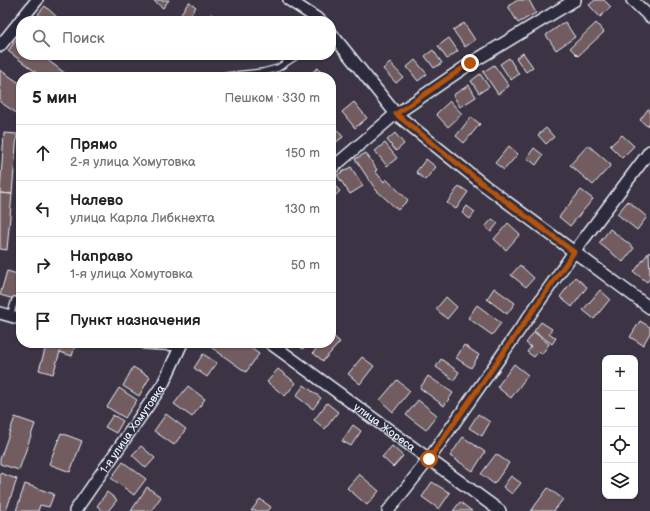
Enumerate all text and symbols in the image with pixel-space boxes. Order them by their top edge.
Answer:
search box [16,16,336,60]
icon: search [30,27,52,49]
text: Поиск [62,29,105,48]
route end [461,54,479,72]
text: 5 мин [32,88,77,108]
text: Пешком · 330 m [225,90,320,106]
text: Прямо [70,135,117,154]
icon: ahead [32,142,54,164]
text: 150 m [286,145,320,161]
text: 2-я улица Хомутовка [70,154,196,170]
text: Налево [70,191,123,210]
icon: left [32,198,54,220]
text: 130 m [285,201,320,217]
text: улица Карла Либкнехта [70,210,215,226]
text: Направо [70,247,133,266]
icon: right [32,254,54,276]
text: 50 m [291,257,320,273]
text: 1-я улица Хомутовка [70,266,193,282]
icon: arrive [32,310,54,332]
text: Пункт назначения [70,311,201,330]
map controls [602,355,638,499]
button: + [602,355,638,391]
street label: 1-я улица Хомутовка [97,382,168,476]
button: − [602,391,638,427]
street label: улица Жореса [351,400,418,454]
button: locate [602,427,638,463]
route start [420,450,438,468]
button: layers [602,463,638,499]

